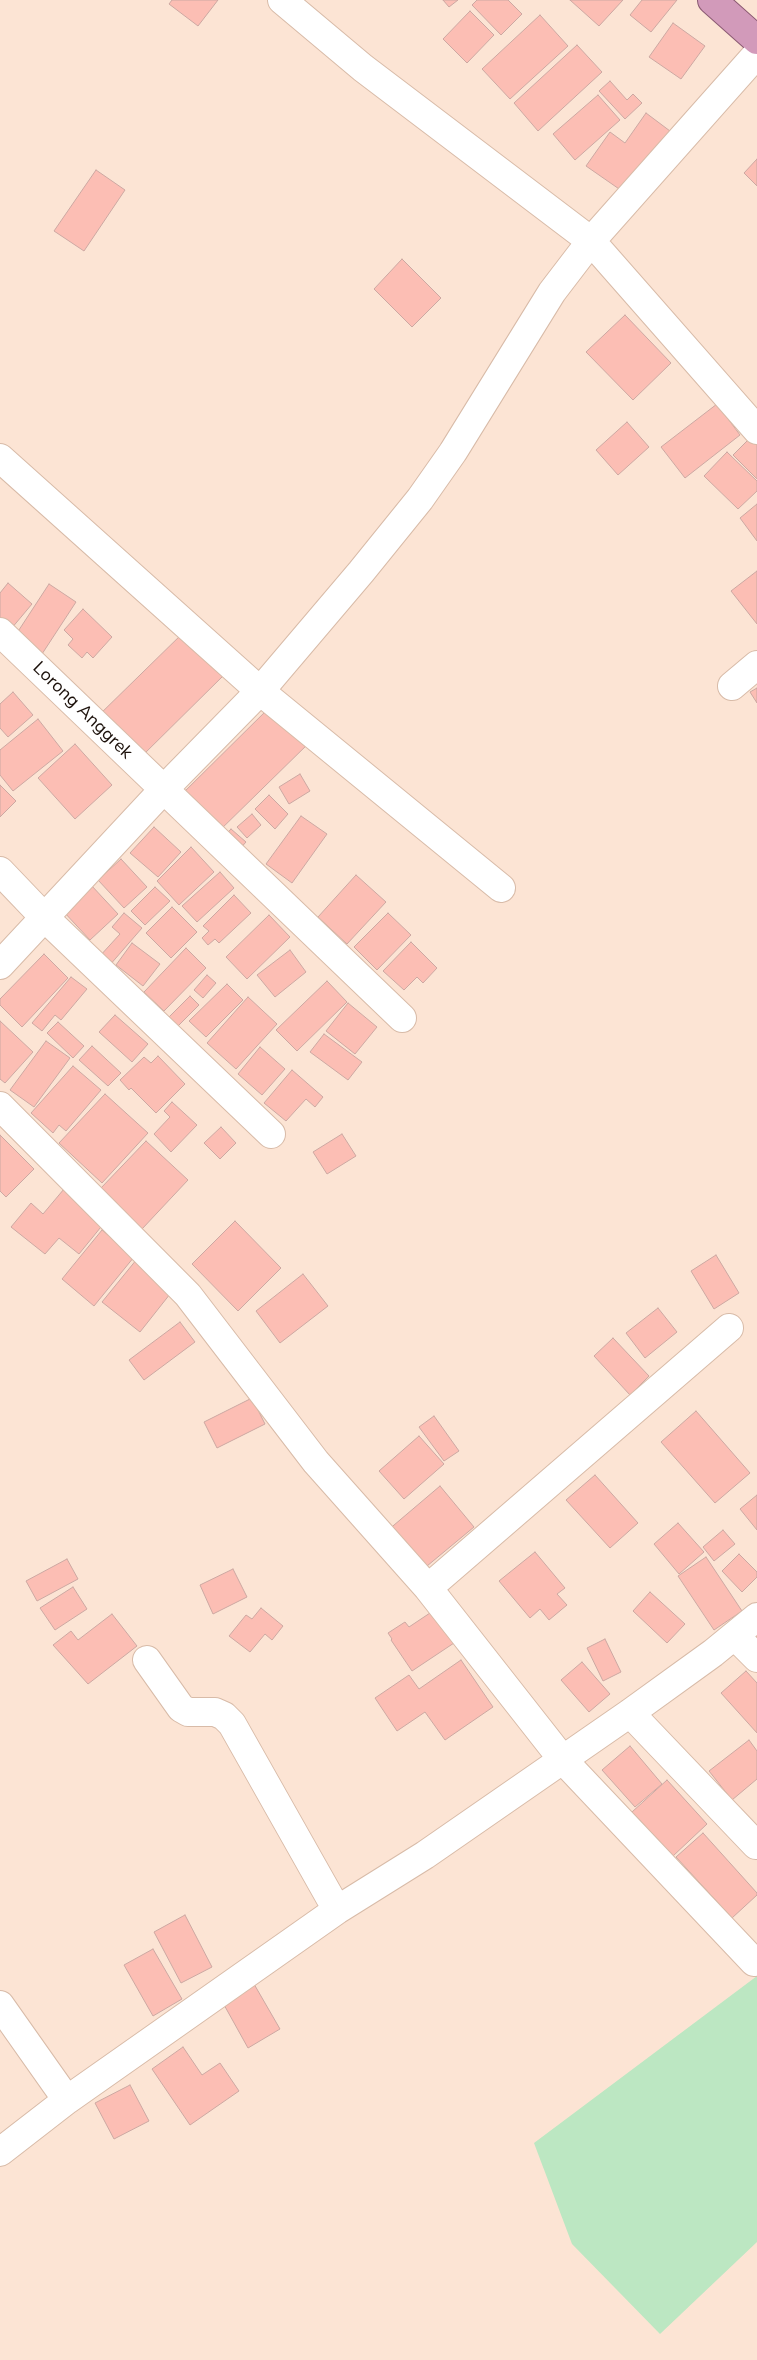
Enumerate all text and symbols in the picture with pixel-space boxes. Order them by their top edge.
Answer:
street label: Lorong Anggrek [27,658,137,764]

